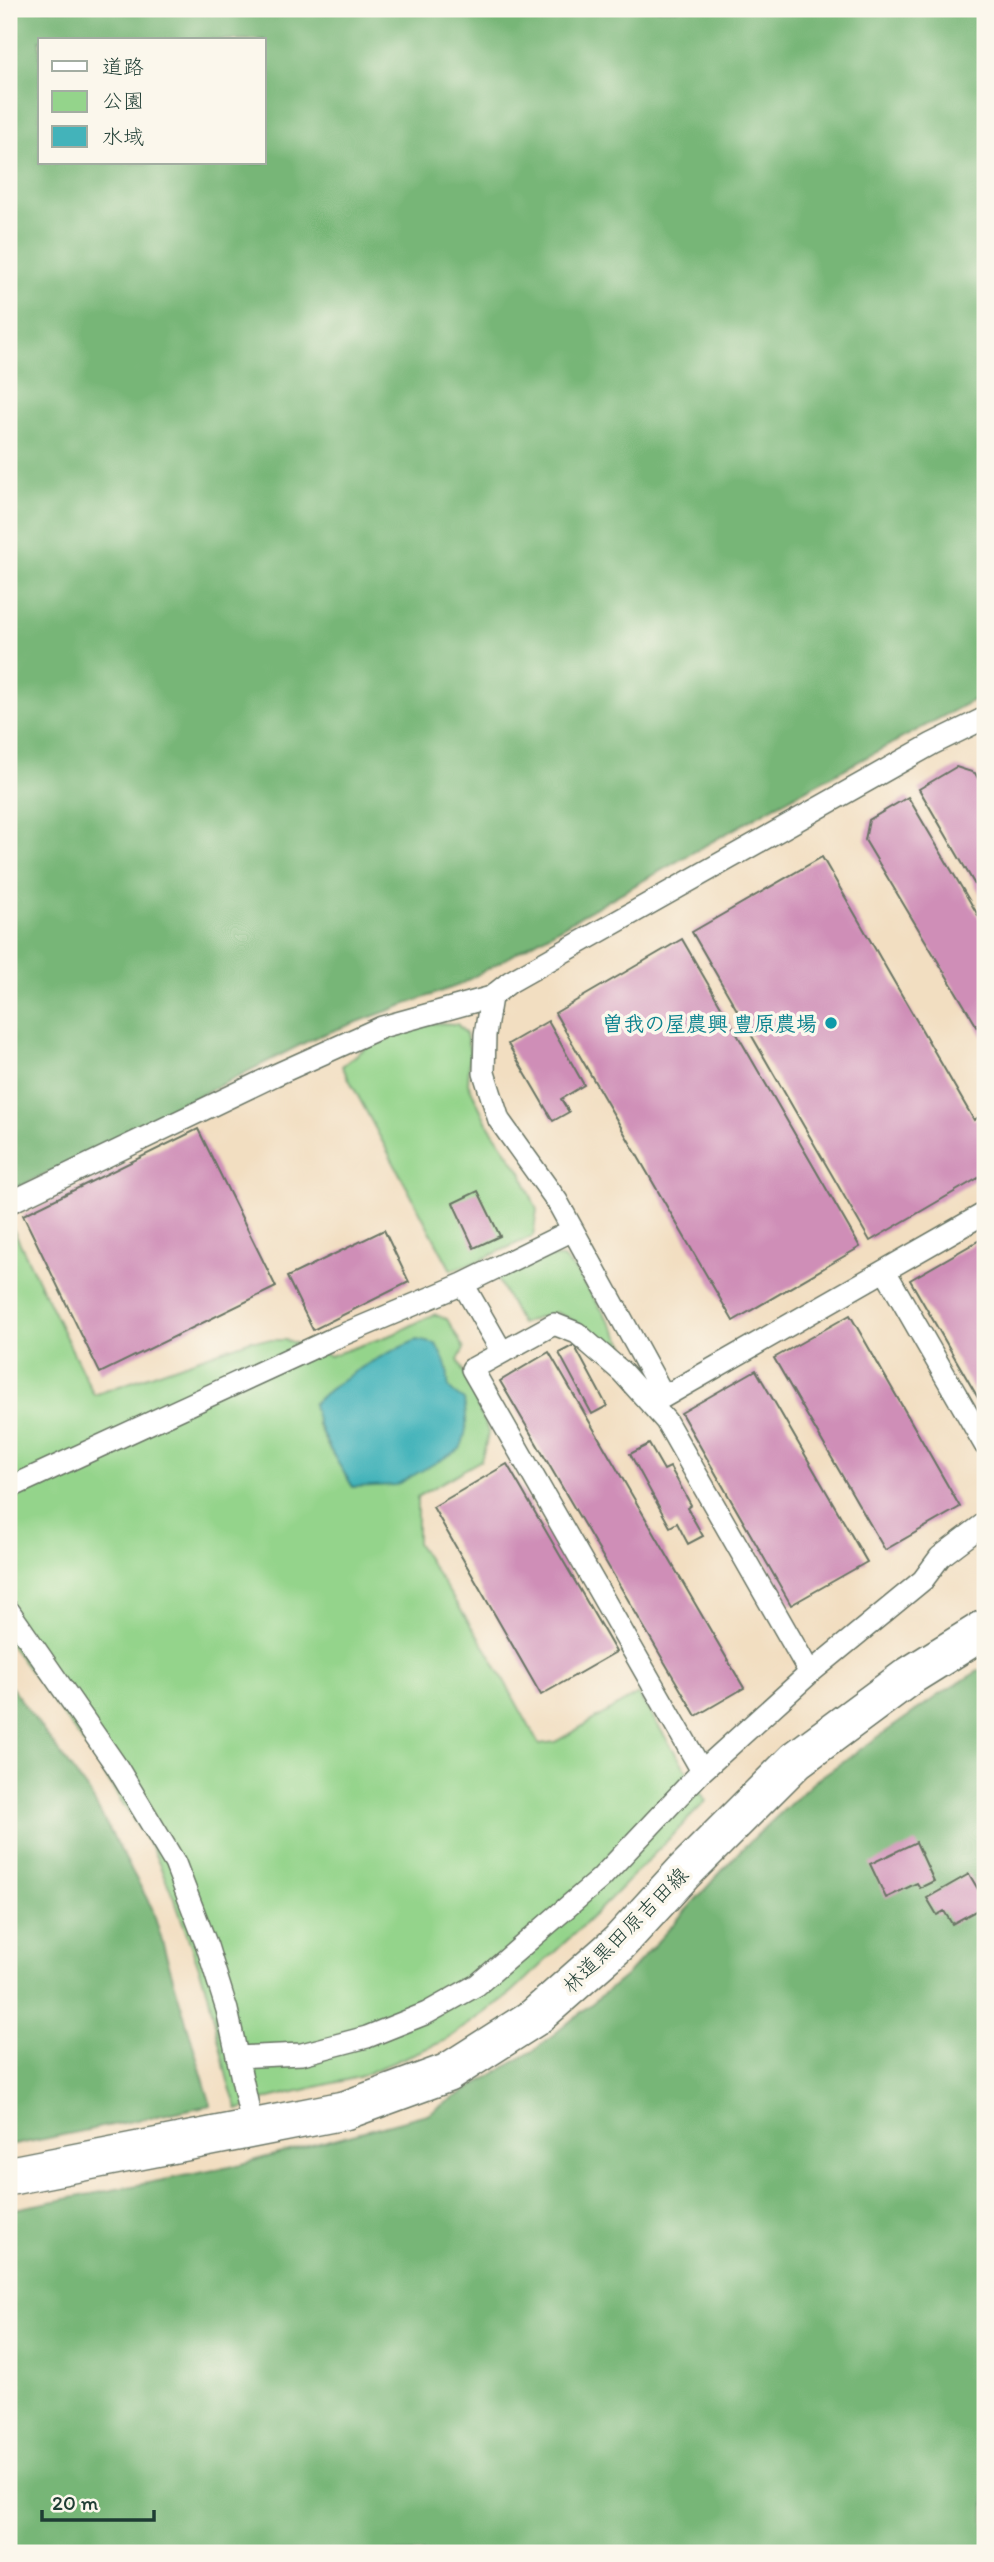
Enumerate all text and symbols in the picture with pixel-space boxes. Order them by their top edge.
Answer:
legend [38,38,266,164]
text: 道路 [102,54,144,79]
text: 公園 [102,88,144,113]
text: 水域 [102,124,144,149]
place label: 曽我の屋農興 豊原農場 [602,1011,817,1036]
marker: 曽我の屋農興 豊原農場 [823,1015,839,1031]
street label: 林道黒田原吉田線 [557,1862,693,1998]
scale bar [42,2478,154,2522]
text: 20 m [52,2490,99,2515]

